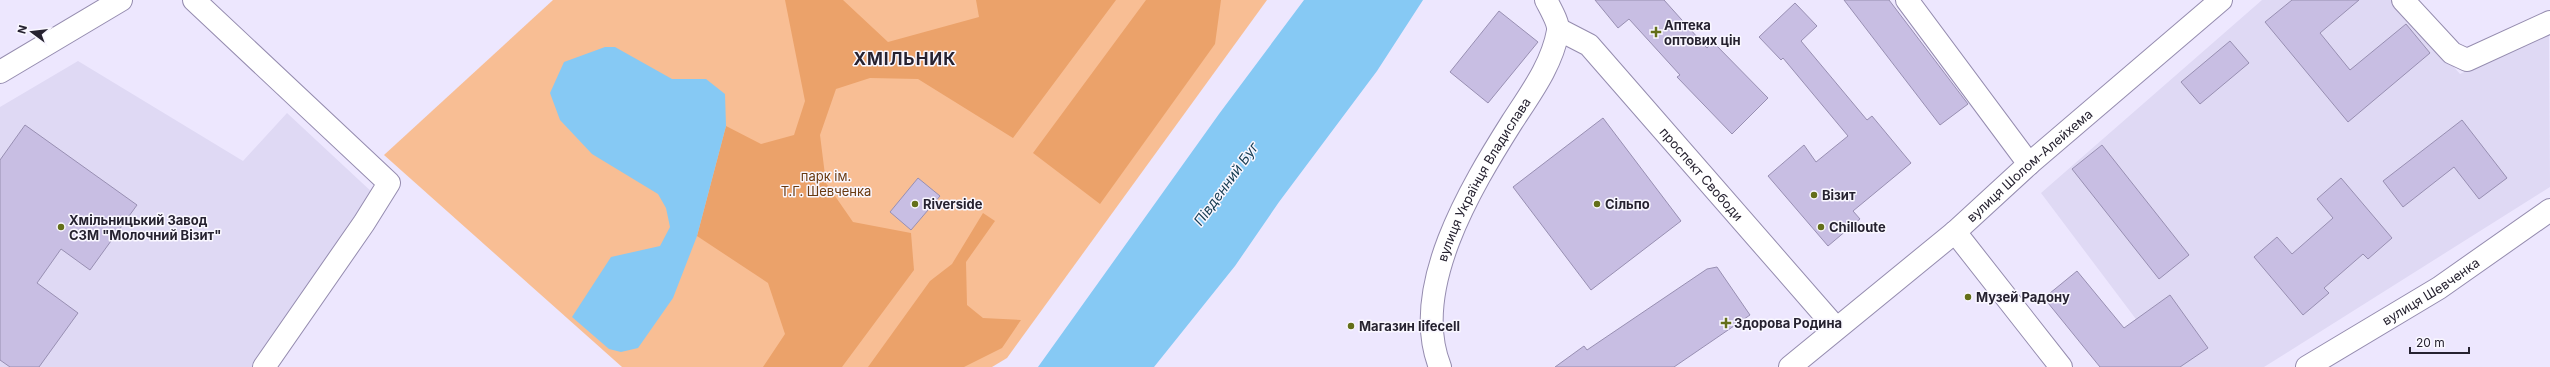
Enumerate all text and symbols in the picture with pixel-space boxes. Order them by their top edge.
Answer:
north arrow [12,12,52,52]
place label: Аптека оптових цін [1664,17,1741,48]
text: N [14,24,30,35]
marker: Аптека оптових цін [1651,27,1661,37]
district label: ХМІЛЬНИК [853,49,957,69]
street label: вулиця Українця Владислава [1434,94,1534,263]
street label: вулиця Шолом-Алейхема [1963,106,2095,225]
street label: проспект Свободи [1656,124,1747,224]
water label: Південний Буг [1190,138,1262,229]
park label: парк ім. Т.Г. Шевченка [781,168,871,199]
place label: Візит [1822,187,1856,203]
marker: Візит [1809,190,1819,200]
place label: Riverside [923,196,983,212]
place label: Сільпо [1605,196,1650,212]
marker: Riverside [910,199,920,209]
marker: Сільпо [1592,199,1602,209]
place label: Хмільницький Завод СЗМ "Молочний Візит" [69,212,221,243]
place label: Chilloute [1829,219,1886,235]
marker: Хмільницький Завод СЗМ "Молочний Візит" [56,222,66,232]
marker: Chilloute [1816,222,1826,232]
street label: вулиця Шевченка [2379,254,2482,328]
place label: Музей Радону [1976,289,2070,305]
marker: Музей Радону [1963,292,1973,302]
place label: Здорова Родина [1734,315,1842,331]
place label: Магазин lifecell [1359,318,1460,334]
marker: Здорова Родина [1721,318,1731,328]
marker: Магазин lifecell [1346,321,1356,331]
scale bar [2410,329,2469,355]
text: 20 m [2416,335,2445,350]

